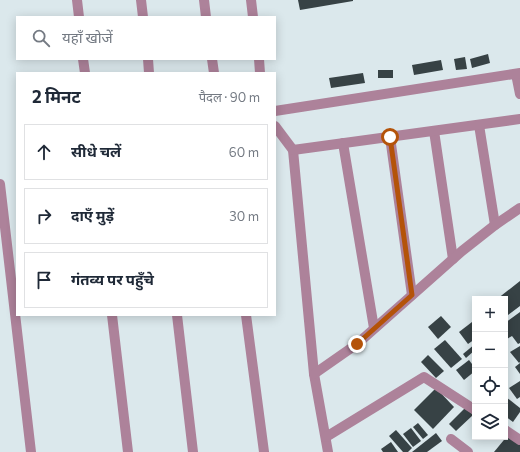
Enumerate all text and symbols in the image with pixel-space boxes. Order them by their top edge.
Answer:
search box [16,16,276,60]
icon: search [30,27,52,49]
text: यहाँ खोजें [62,28,113,46]
text: 2 मिनट [32,86,81,107]
text: पैदल · 90 m [199,89,260,105]
route start [381,128,399,146]
icon: ahead [33,141,55,163]
text: सीधे चलें [71,142,121,160]
text: 60 m [229,144,259,160]
icon: right [33,205,55,227]
text: दाएँ मुड़ें [71,206,114,224]
text: 30 m [229,208,259,224]
icon: arrive [33,269,55,291]
text: गंतव्य पर पहुँचे [71,270,154,288]
map controls [472,296,508,440]
button: + [472,296,508,332]
button: − [472,332,508,368]
route end [348,335,366,353]
button: locate [472,368,508,404]
button: layers [472,404,508,440]

